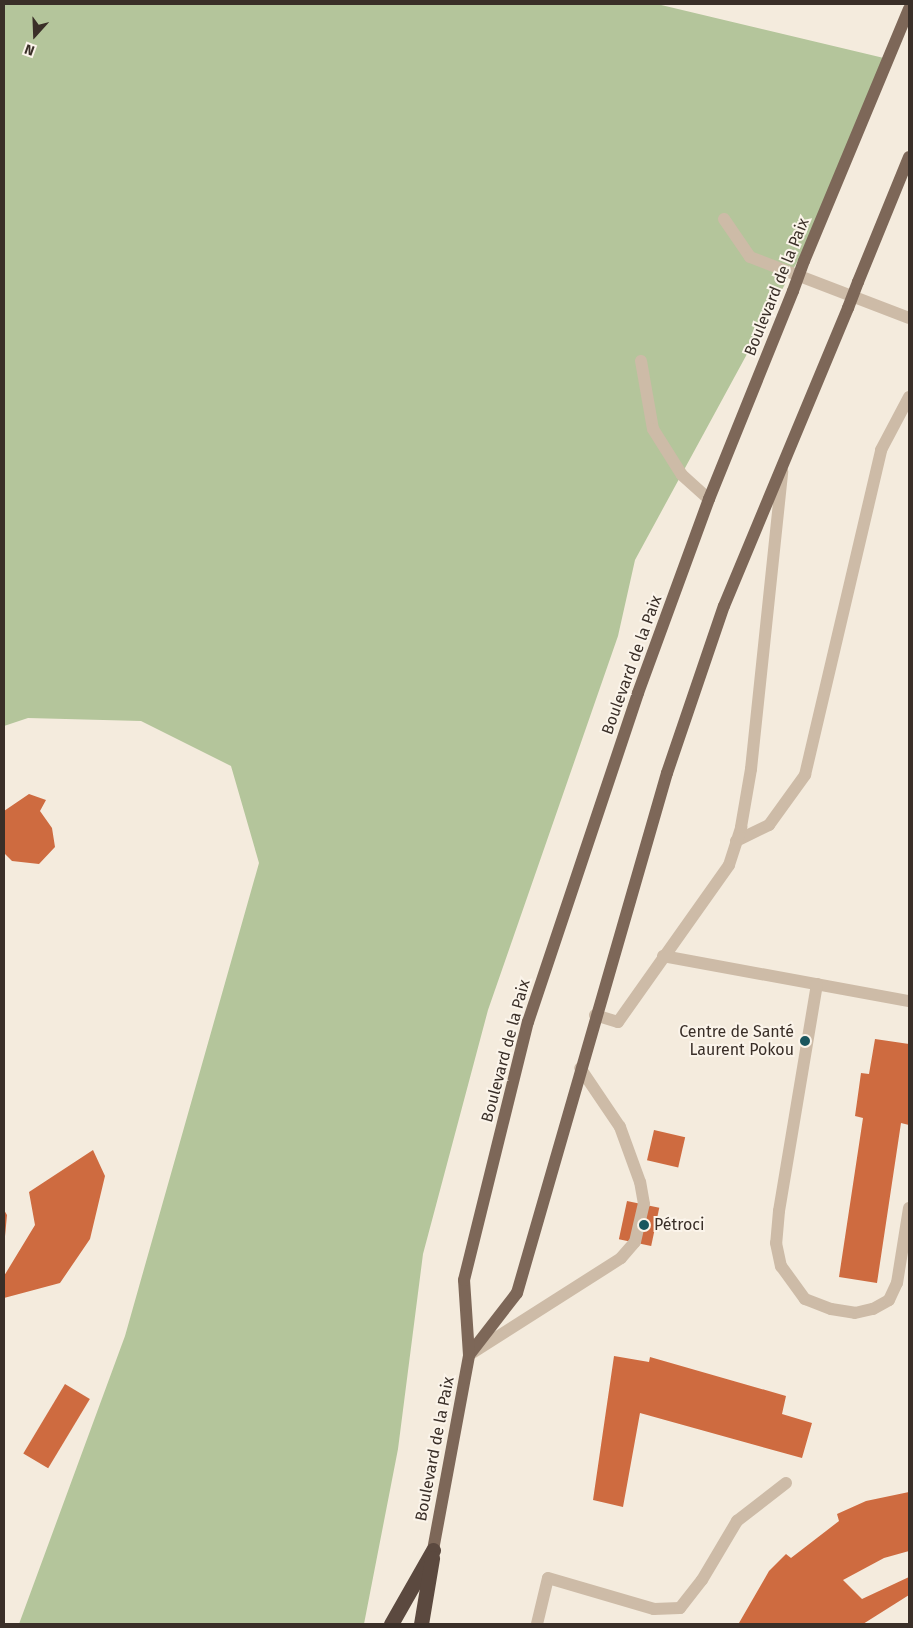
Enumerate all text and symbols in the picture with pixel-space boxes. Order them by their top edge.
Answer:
north arrow [10,10,60,60]
text: N [22,40,37,59]
street label: Boulevard de la Paix [741,215,813,359]
street label: Boulevard de la Paix [598,593,666,737]
street label: Boulevard de la Paix [478,978,534,1124]
place label: Centre de Santé Laurent Pokou [679,1022,794,1060]
marker: Centre de Santé Laurent Pokou [798,1034,812,1048]
place label: Pétroci [654,1215,705,1235]
marker: Pétroci [638,1219,650,1231]
street label: Boulevard de la Paix [412,1375,458,1523]

